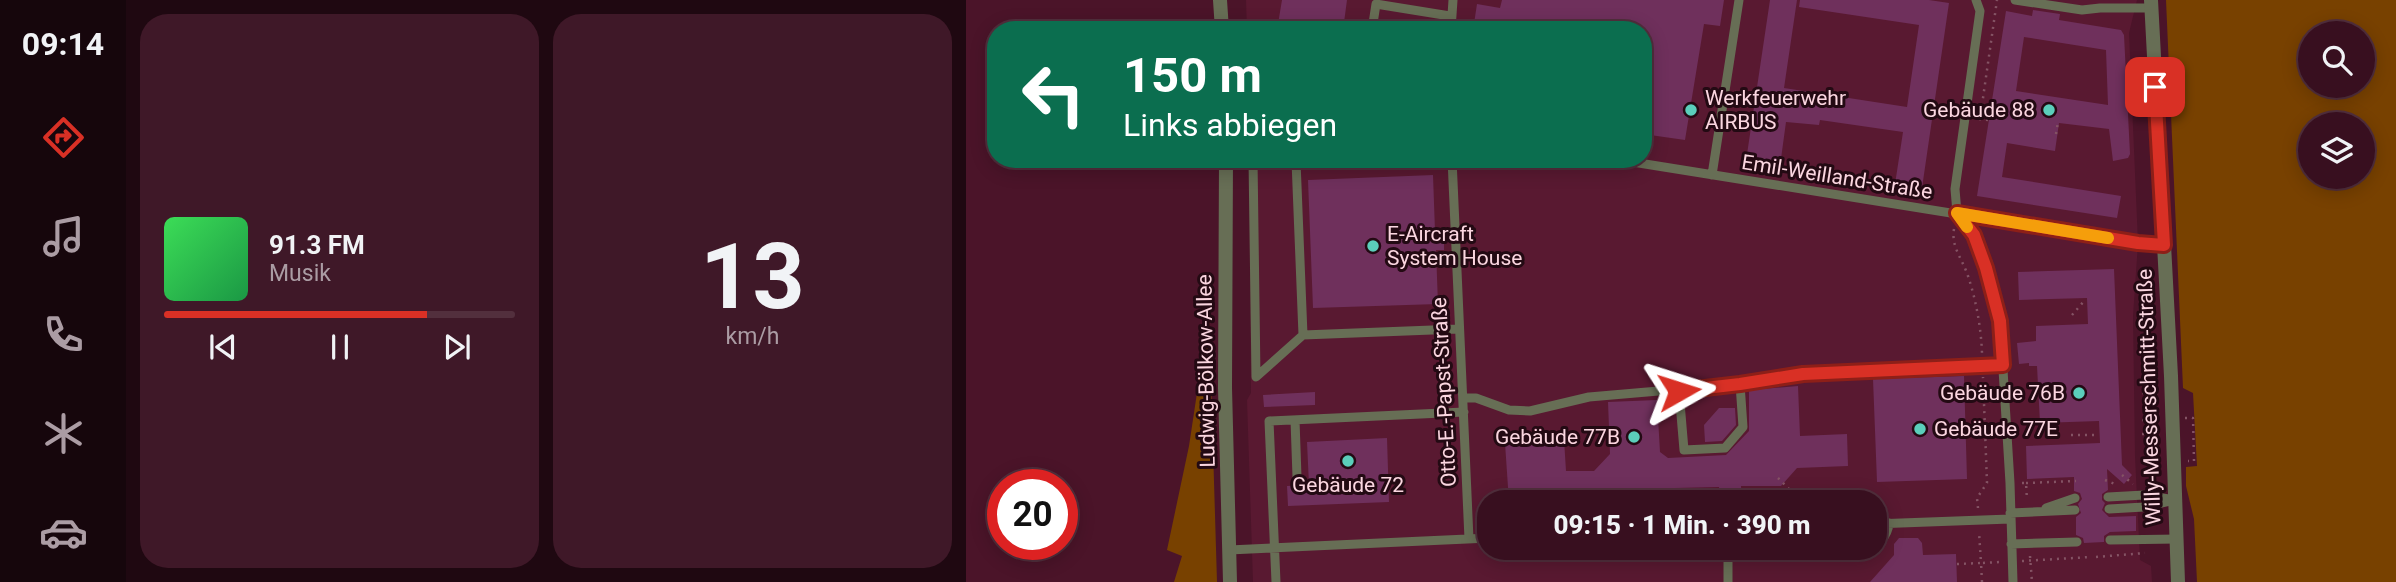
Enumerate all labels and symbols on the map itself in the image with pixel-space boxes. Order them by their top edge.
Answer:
pin [2125,57,2185,117]
place label: Werkfeuerwehr AIRBUS [1705,86,1846,134]
place label: Gebäude 88 [1923,98,2035,122]
marker: Werkfeuerwehr AIRBUS [1683,102,1699,118]
marker: Gebäude 88 [2041,102,2057,118]
street label: Emil-Weilland-Straße [1740,150,1934,204]
place label: E-Aircraft System House [1387,222,1522,270]
marker: E-Aircraft System House [1365,238,1381,254]
street label: Willy-Messerschmitt-Straße [2133,268,2165,526]
street label: Ludwig-Bölkow-Allee [1192,274,1220,468]
street label: Otto-E.-Papst-Straße [1427,297,1461,487]
position arrow [1642,354,1716,428]
place label: Gebäude 76B [1940,381,2065,405]
marker: Gebäude 76B [2071,385,2087,401]
place label: Gebäude 77E [1934,417,2058,441]
marker: Gebäude 77E [1912,421,1928,437]
place label: Gebäude 77B [1495,425,1620,449]
marker: Gebäude 77B [1626,429,1642,445]
marker: Gebäude 72 [1340,453,1356,469]
speed limit sign: 20 [987,469,1078,560]
place label: Gebäude 72 [1292,473,1404,497]

